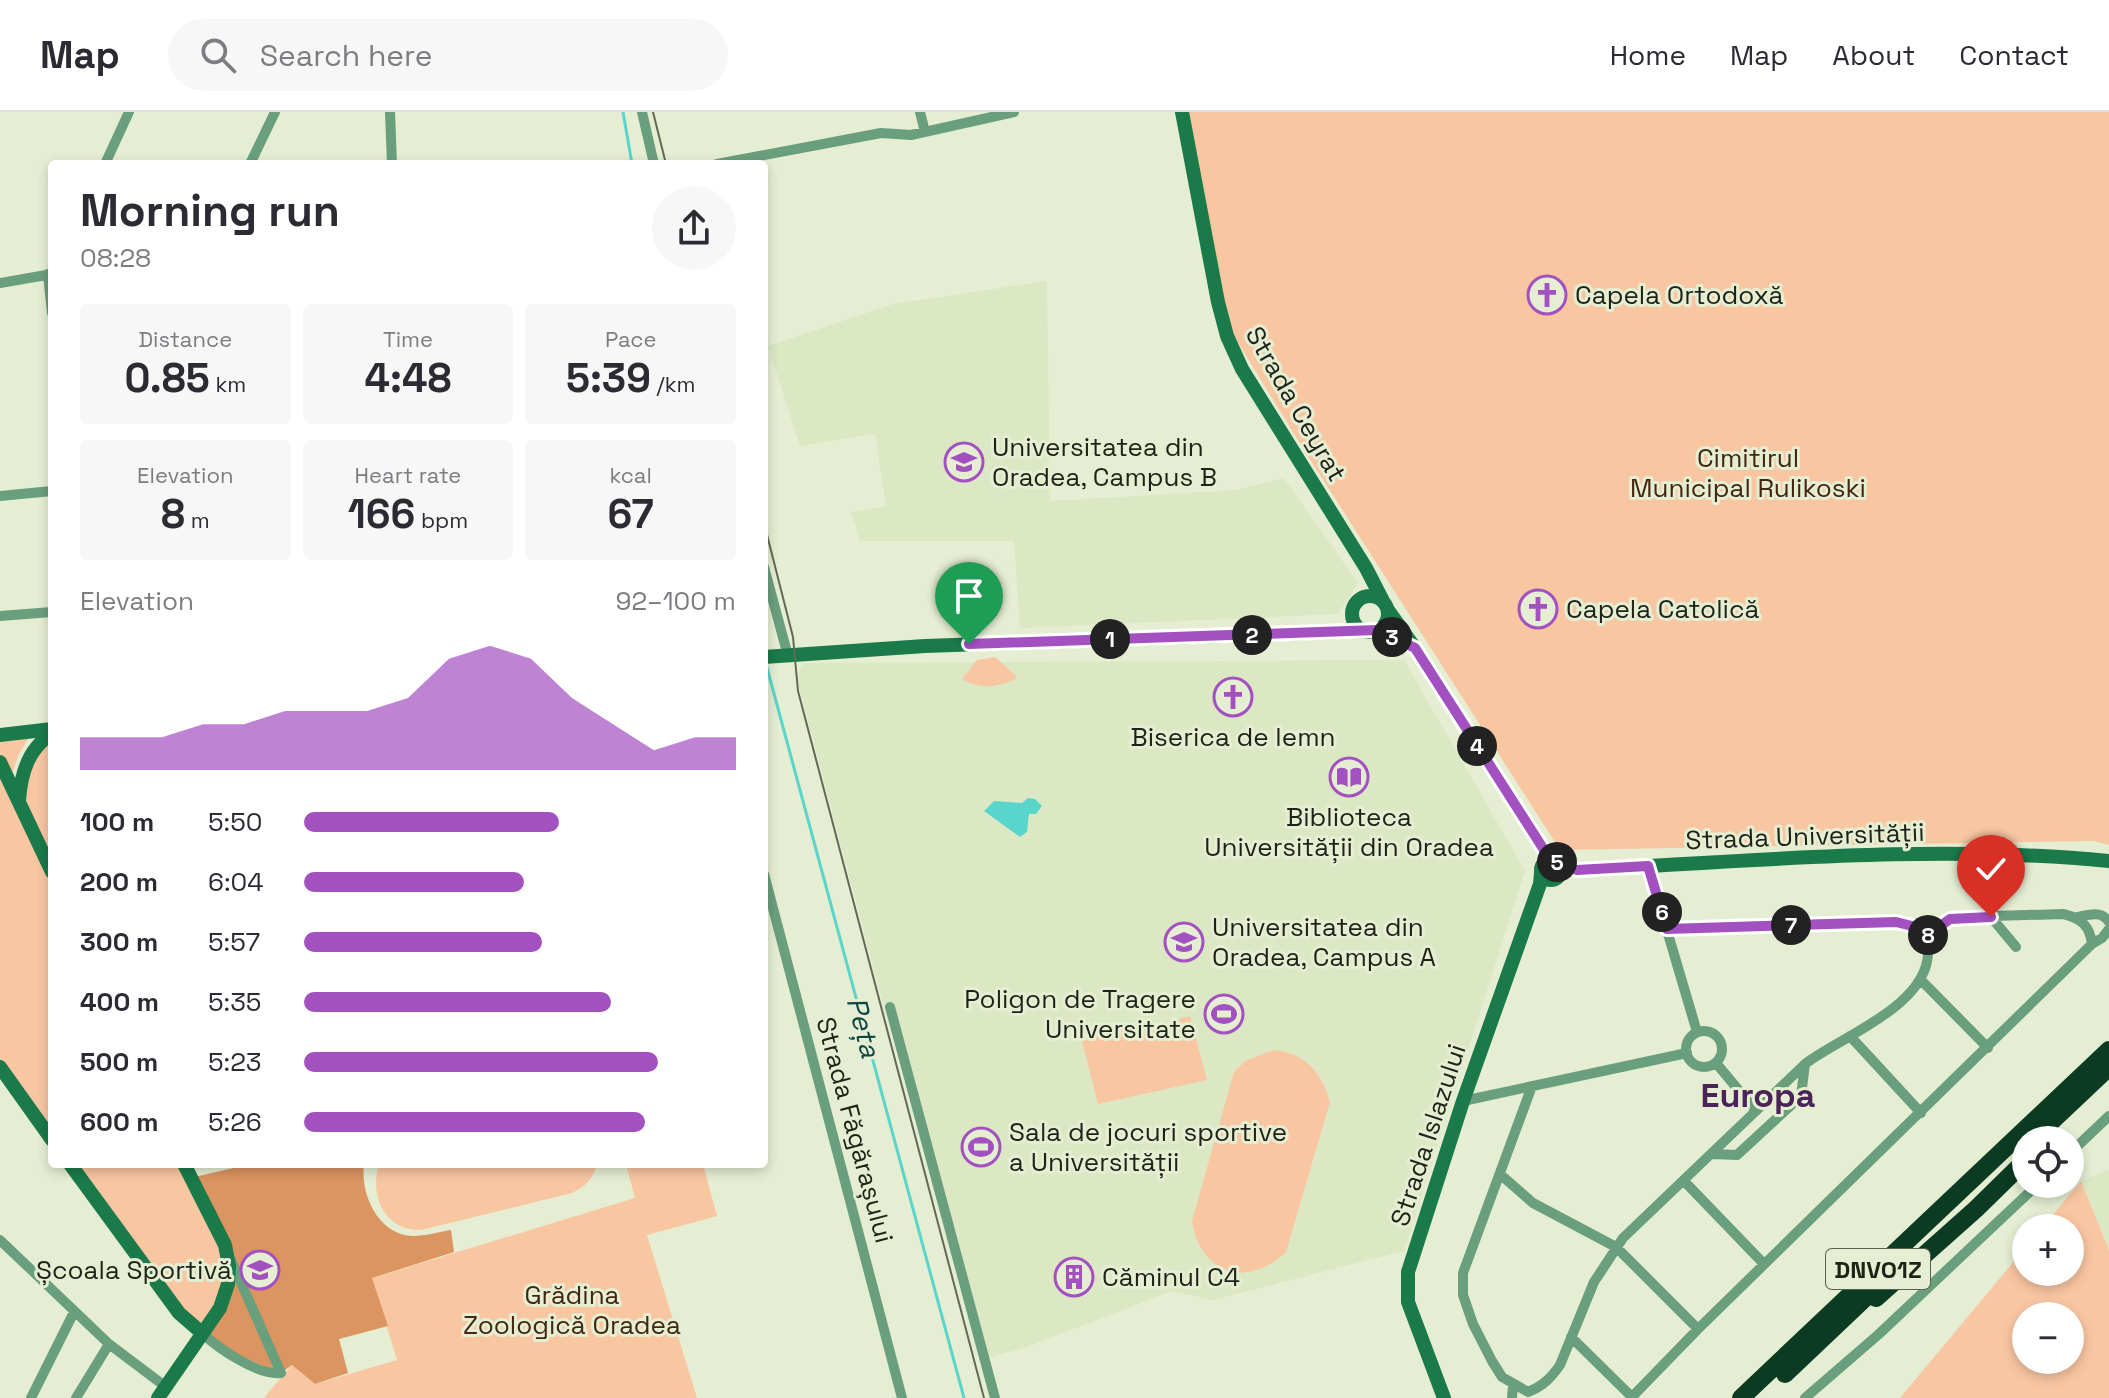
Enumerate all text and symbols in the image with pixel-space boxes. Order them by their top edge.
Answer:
search box [168,19,728,91]
text: Map [40,31,120,79]
icon: search [196,33,240,77]
text: Search here [260,36,433,75]
text: Home [1610,37,1686,73]
text: Map [1730,37,1788,73]
text: About [1832,37,1915,73]
text: Contact [1959,37,2069,73]
text: Morning run [80,183,340,239]
button: share [652,186,736,270]
text: 08:28 [80,241,151,275]
church icon: Capela Ortodoxă [1526,274,1568,316]
place label: Capela Ortodoxă [1575,278,1784,312]
street label: Strada Ceyrat [1238,320,1354,488]
text: Distance [138,325,232,353]
text: Time [383,325,433,353]
text: Pace [605,325,656,353]
text: 0.85 [124,353,210,404]
text: 4:48 [365,353,451,404]
text: 5:39 [566,353,651,404]
text: km [210,370,246,398]
text: /km [651,370,695,398]
place label: Universitatea din Oradea, Campus B [992,430,1217,494]
school or university icon: Universitatea din Oradea, Campus B [943,441,985,483]
park label: Cimitirul Municipal Rulikoski [1630,441,1866,505]
text: Elevation [137,461,234,489]
text: Heart rate [355,461,461,489]
text: kcal [609,461,652,489]
text: 8 [161,489,185,540]
text: 166 [348,489,415,540]
text: 67 [608,489,654,540]
text: m [185,506,210,534]
text: bpm [415,506,468,534]
pin [935,562,1003,644]
icon: arrive [947,574,991,618]
text: Elevation [80,584,194,618]
text: 92–100 m [616,584,736,618]
church icon: Capela Catolică [1517,588,1559,630]
place label: Capela Catolică [1566,592,1759,626]
pin: 2 [1232,615,1272,655]
pin: 3 [1372,617,1412,657]
pin: 1 [1090,619,1130,659]
text: 2 [1245,621,1259,649]
text: 3 [1385,623,1399,651]
text: 1 [1105,625,1115,653]
church icon: Biserica de lemn [1212,676,1254,718]
place label: Biserica de lemn [1131,720,1335,754]
pin: 4 [1457,726,1497,766]
text: 4 [1470,732,1484,760]
library icon: Biblioteca Universității din Oradea [1328,756,1370,798]
place label: Biblioteca Universității din Oradea [1204,800,1494,864]
text: 100 m [80,805,154,839]
text: 5:50 [208,805,262,839]
street label: Strada Universității [1685,815,1925,857]
pin [1957,835,2025,917]
pin: 5 [1537,842,1577,882]
icon: check [1969,847,2013,891]
text: 5 [1550,848,1564,876]
text: 200 m [80,865,158,899]
text: 6:04 [208,865,263,899]
pin: 6 [1642,892,1682,932]
text: 6 [1655,898,1669,926]
pin: 7 [1771,905,1811,945]
place label: Universitatea din Oradea, Campus A [1212,910,1436,974]
text: 7 [1785,911,1797,939]
pin: 8 [1908,915,1948,955]
school or university icon: Universitatea din Oradea, Campus A [1163,921,1205,963]
text: 8 [1921,921,1935,949]
text: 300 m [80,925,158,959]
text: 5:57 [208,925,260,959]
place label: Poligon de Tragere Universitate [964,982,1196,1046]
text: 400 m [80,985,159,1019]
text: 5:35 [208,985,261,1019]
water label: Peța [839,993,890,1062]
sports icon: Poligon de Tragere Universitate [1203,993,1245,1035]
street label: Strada Făgărașului [808,1013,902,1247]
street label: Strada Islazului [1383,1040,1473,1230]
text: 500 m [80,1045,158,1079]
text: 5:23 [208,1045,261,1079]
district label: Europa [1701,1074,1815,1117]
text: 600 m [80,1105,159,1139]
text: 5:26 [208,1105,262,1139]
place label: Sala de jocuri sportive a Universității [1009,1115,1287,1179]
sports icon: Sala de jocuri sportive a Universității [960,1126,1002,1168]
map controls [2012,1126,2084,1374]
button: locate [2012,1126,2084,1198]
button: + [2012,1214,2084,1286]
school or university icon: Școala Sportivă [239,1249,281,1291]
road number: DNVO1Z [1826,1249,1930,1289]
place label: Școala Sportivă [36,1253,232,1287]
building icon: Căminul C4 [1053,1256,1095,1298]
place label: Căminul C4 [1102,1260,1240,1294]
park label: Grădina Zoologică Oradea [463,1278,681,1342]
button: − [2012,1302,2084,1374]

